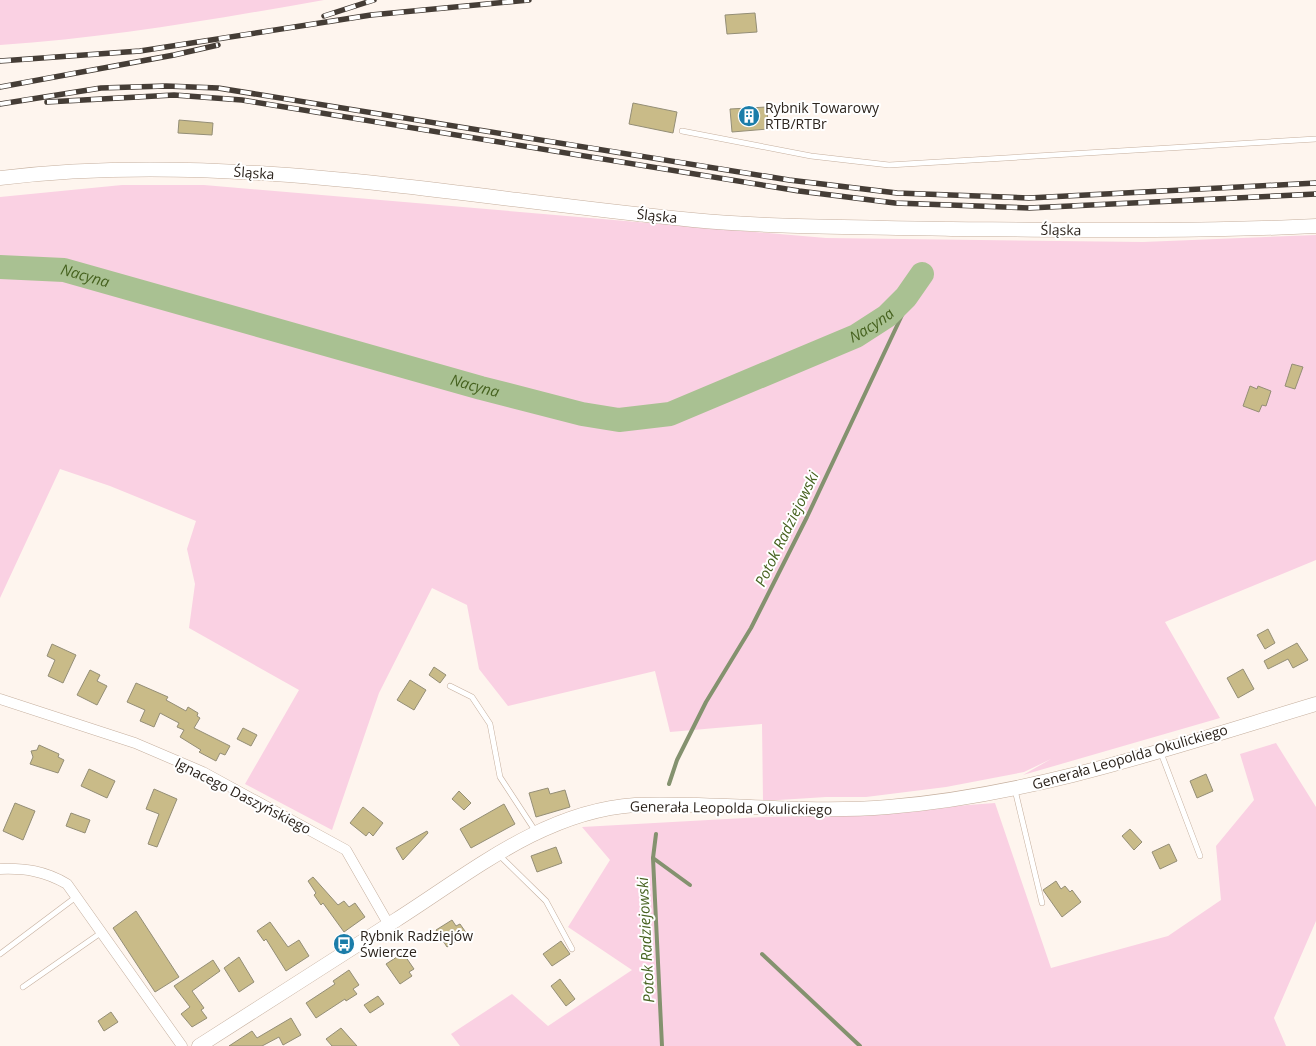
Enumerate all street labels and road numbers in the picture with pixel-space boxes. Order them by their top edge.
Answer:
street label: Śląska [233,162,275,183]
street label: Śląska [636,204,678,227]
street label: Śląska [1040,220,1082,239]
street label: Generała Leopolda Okulickiego [1030,719,1230,794]
street label: Ignacego Daszyńskiego [172,753,315,838]
street label: Generała Leopolda Okulickiego [630,796,832,819]

